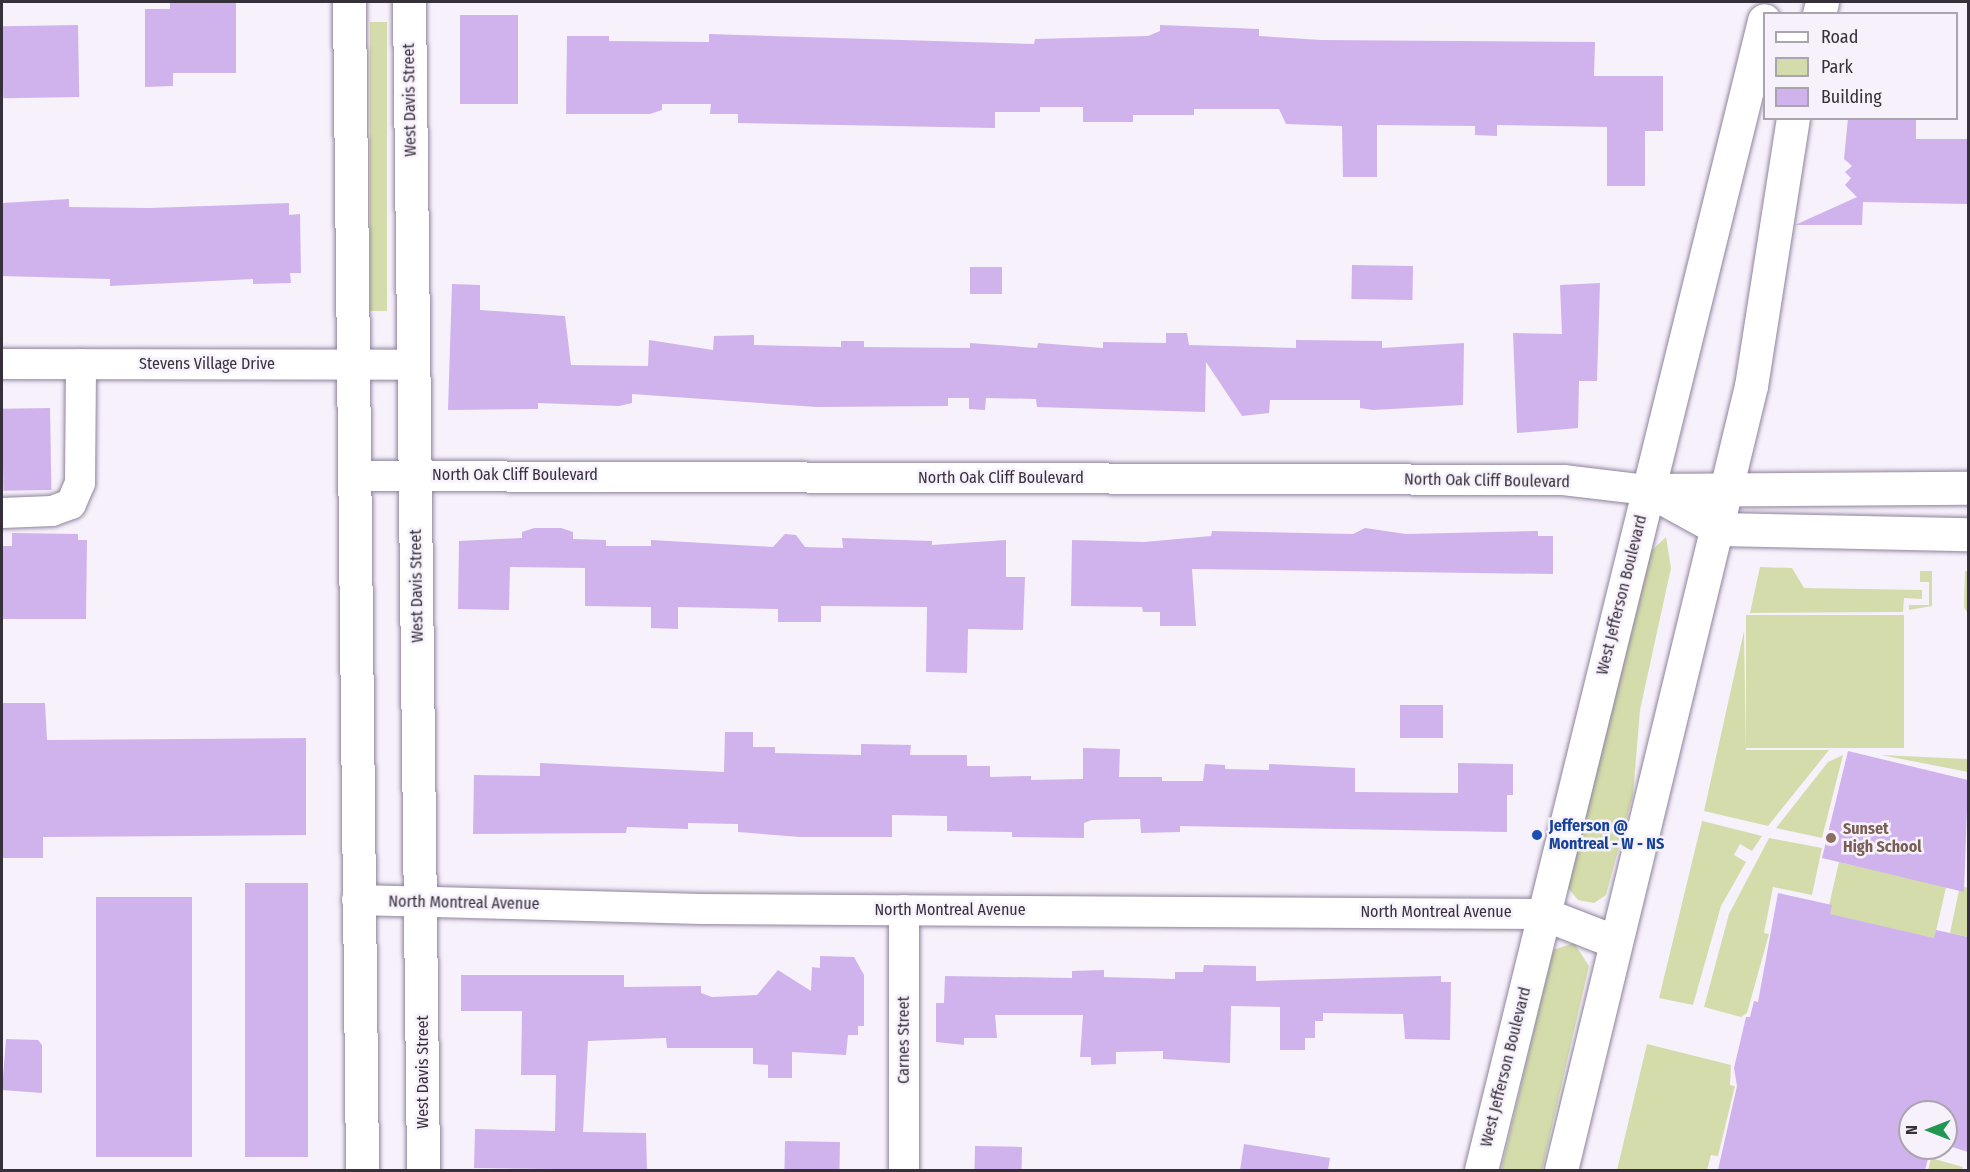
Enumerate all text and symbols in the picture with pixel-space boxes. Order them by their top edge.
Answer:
legend [1763,12,1958,120]
text: Road [1821,26,1858,48]
street label: West Davis Street [399,43,421,157]
text: Park [1821,56,1853,78]
text: Building [1821,86,1882,108]
street label: Stevens Village Drive [139,354,275,374]
street label: North Oak Cliff Boulevard [432,465,598,485]
street label: North Oak Cliff Boulevard [918,468,1084,488]
street label: North Oak Cliff Boulevard [1404,470,1570,492]
street label: West Jefferson Boulevard [1593,513,1651,677]
street label: West Davis Street [406,529,428,643]
place label: Jefferson @ Montreal - W - NS [1549,816,1664,854]
place label: Sunset High School [1843,819,1922,857]
marker: Jefferson @ Montreal - W - NS [1530,828,1544,842]
marker: Sunset High School [1824,831,1838,845]
street label: North Montreal Avenue [388,892,540,914]
street label: North Montreal Avenue [874,900,1026,920]
street label: North Montreal Avenue [1360,902,1512,922]
street label: West Jefferson Boulevard [1477,985,1535,1149]
street label: Carnes Street [894,996,914,1084]
street label: West Davis Street [413,1015,433,1129]
north arrow [1898,1100,1958,1160]
text: N [1902,1125,1921,1135]

